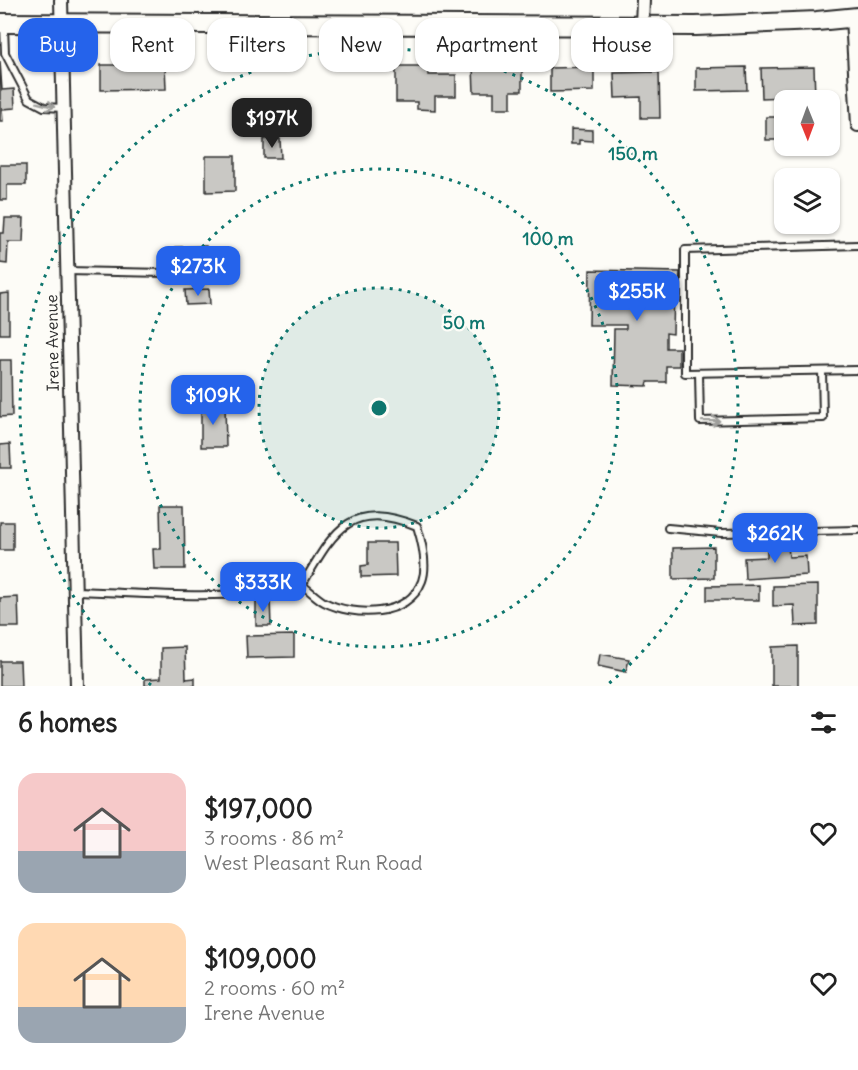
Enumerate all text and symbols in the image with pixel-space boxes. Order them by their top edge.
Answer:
chip: Buy [18,18,98,72]
chip: Rent [110,18,195,72]
chip: Filters [207,18,307,72]
chip: New [319,18,403,72]
chip: Apartment [415,18,559,72]
chip: House [571,18,673,72]
north arrow [774,90,840,156]
map controls [774,90,840,234]
pin: $197K [230,98,314,149]
one-way arrow [36,100,55,112]
text: $197K [246,105,298,130]
text: 150 m [608,142,658,165]
button: layers [774,168,840,234]
text: 100 m [523,227,574,250]
pin: $273K [156,246,240,297]
text: $273K [170,253,226,278]
pin: $255K [595,271,679,322]
text: $255K [608,278,666,303]
street label: Irene Avenue [41,294,63,392]
text: 50 m [443,311,485,334]
pin: $109K [171,375,255,426]
text: $109K [185,382,241,407]
centre of rings [369,398,389,418]
one-way arrow [700,415,720,426]
pin: $262K [733,513,817,564]
text: $262K [747,520,803,545]
pin: $333K [221,562,305,613]
text: $333K [234,569,292,594]
text: 6 homes [18,706,117,739]
icon: filters [807,706,840,739]
text: $197,000 [204,792,313,825]
icon: home [66,797,138,869]
icon: heart [807,817,840,850]
text: 3 rooms · 86 m² [204,825,344,850]
text: West Pleasant Run Road [204,850,422,875]
text: $109,000 [204,942,317,975]
icon: home [66,947,138,1019]
icon: heart [807,967,840,1000]
text: 2 rooms · 60 m² [204,975,345,1000]
text: Irene Avenue [204,1000,325,1025]

